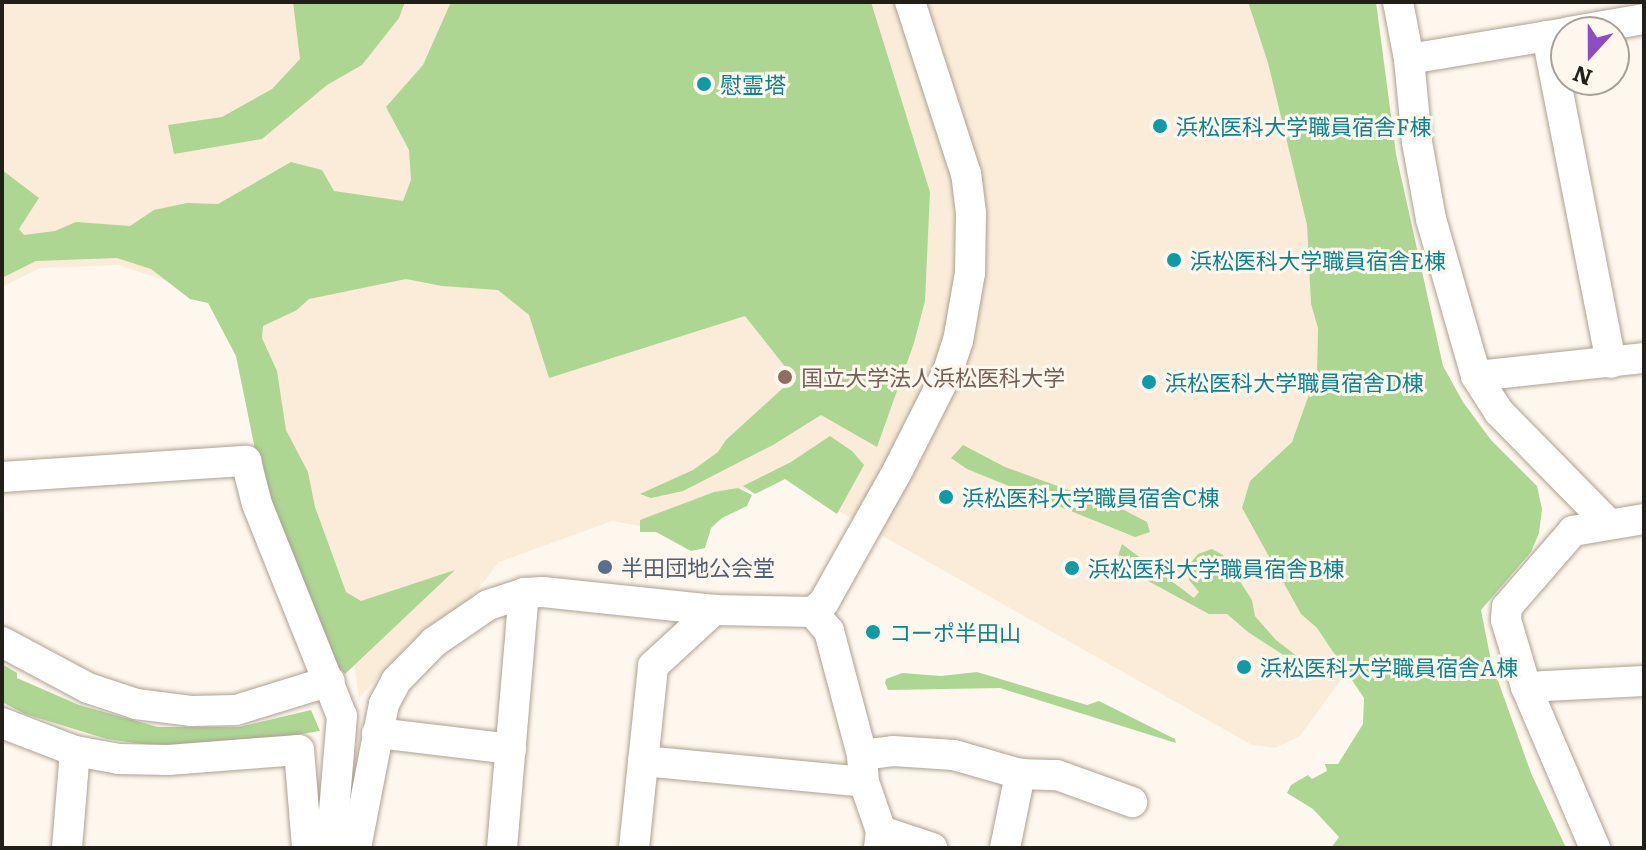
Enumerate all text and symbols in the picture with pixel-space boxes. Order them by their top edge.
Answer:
north arrow [1550,16,1630,96]
text: N [1567,58,1596,96]
place label: 慰霊塔 [720,71,786,97]
marker: 慰霊塔 [695,75,713,93]
place label: 浜松医科大学職員宿舎F棟 [1176,113,1432,139]
marker: 浜松医科大学職員宿舎F棟 [1151,117,1169,135]
place label: 浜松医科大学職員宿舎E棟 [1190,247,1446,273]
marker: 浜松医科大学職員宿舎E棟 [1165,251,1183,269]
place label: 国立大学法人浜松医科大学 [801,364,1065,390]
marker: 国立大学法人浜松医科大学 [776,368,794,386]
place label: 浜松医科大学職員宿舎D棟 [1165,369,1424,395]
marker: 浜松医科大学職員宿舎D棟 [1140,373,1158,391]
place label: 浜松医科大学職員宿舎C棟 [962,484,1219,510]
marker: 浜松医科大学職員宿舎C棟 [937,488,955,506]
place label: 半田団地公会堂 [621,554,775,580]
place label: 浜松医科大学職員宿舎B棟 [1088,555,1345,581]
marker: 半田団地公会堂 [596,558,614,576]
marker: 浜松医科大学職員宿舎B棟 [1063,559,1081,577]
place label: コーポ半田山 [889,619,1021,645]
marker: コーポ半田山 [864,623,882,641]
place label: 浜松医科大学職員宿舎A棟 [1260,654,1518,680]
marker: 浜松医科大学職員宿舎A棟 [1235,658,1253,676]

